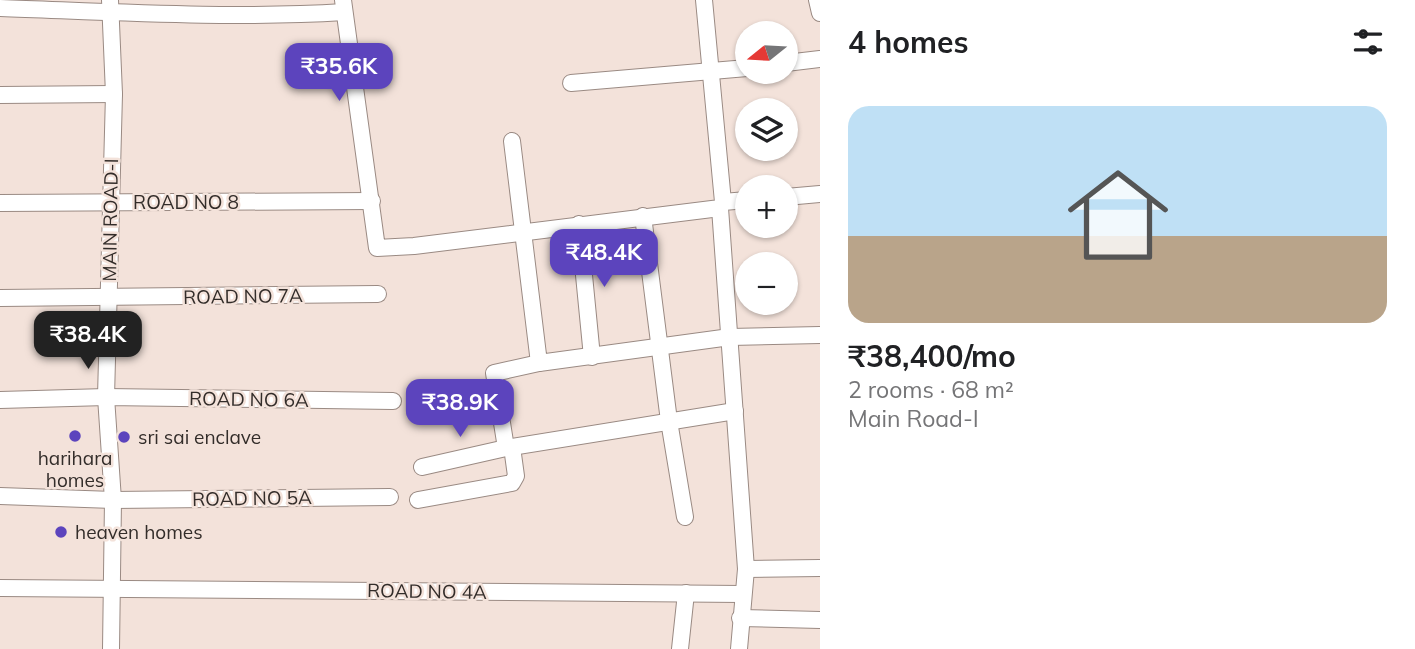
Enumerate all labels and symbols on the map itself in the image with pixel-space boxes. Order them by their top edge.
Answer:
north arrow [735,21,798,84]
pin: ₹35.6K [282,43,396,103]
street label: MAIN ROAD-I [97,158,123,282]
street label: ROAD NO 8 [133,190,239,214]
pin: ₹48.4K [547,230,661,289]
street label: ROAD NO 7A [183,283,303,309]
pin: ₹38.4K [31,312,145,371]
pin: ₹38.9K [403,380,517,439]
street label: ROAD NO 6A [189,386,309,412]
place label: sri sai enclave [138,425,261,449]
marker: harihara homes [67,428,83,444]
marker: sri sai enclave [116,429,132,445]
place label: harihara homes [38,446,112,492]
street label: ROAD NO 5A [192,485,312,511]
place label: heaven homes [75,520,203,544]
marker: heaven homes [53,524,69,540]
street label: ROAD NO 4A [367,578,487,604]

